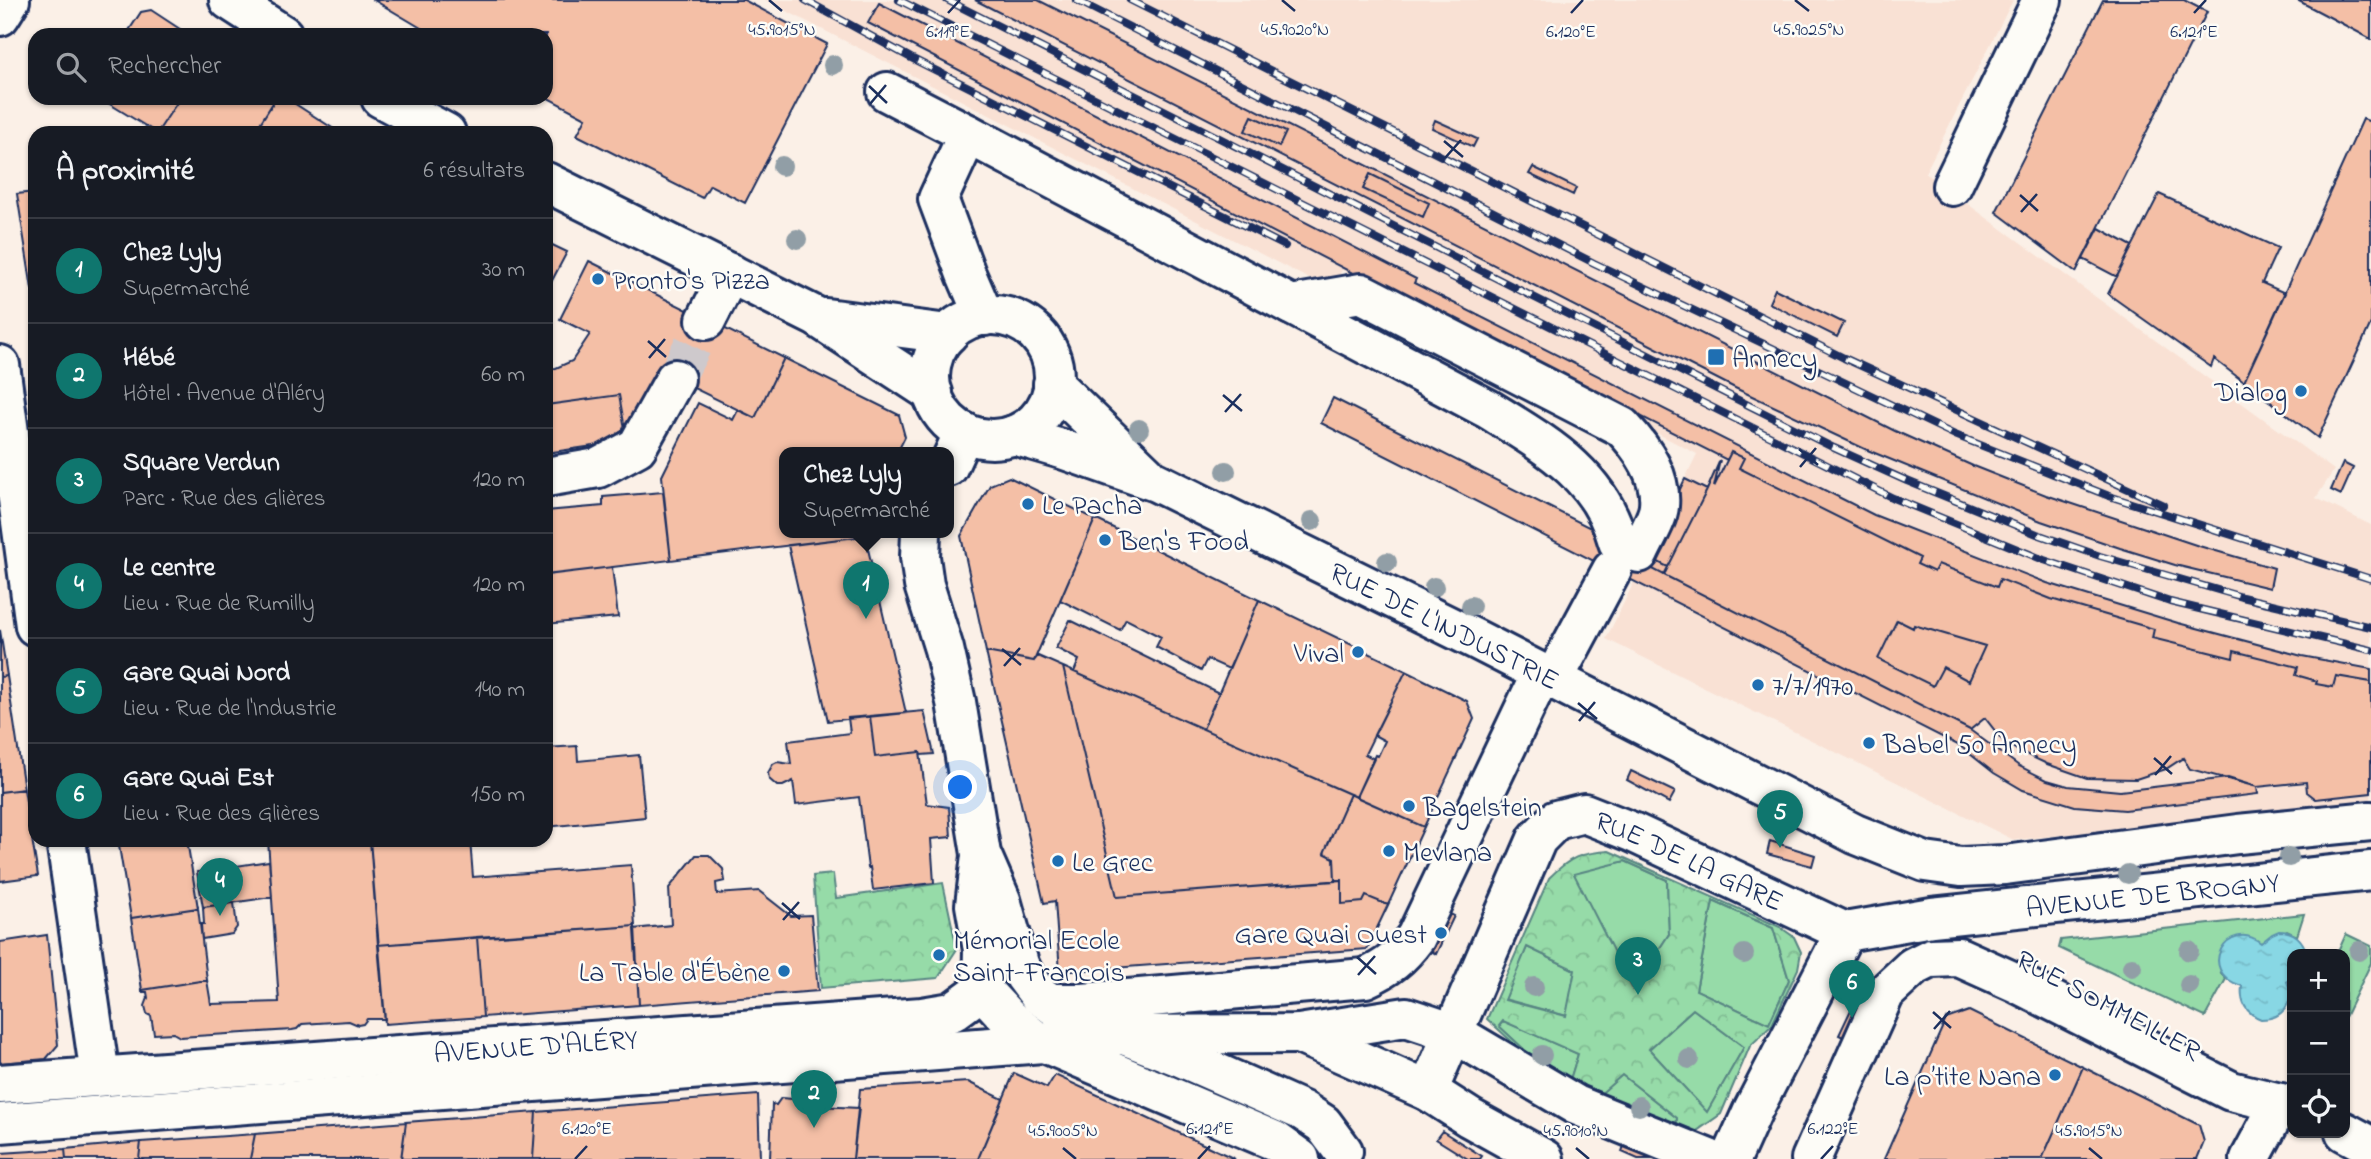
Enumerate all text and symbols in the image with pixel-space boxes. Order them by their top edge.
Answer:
text: 45.9015°N [748,18,816,44]
text: 45.9020°N [1261,18,1329,44]
text: 45.9025°N [1774,18,1844,44]
text: 6.119°E [926,20,970,46]
text: 6.120°E [1546,20,1596,46]
text: 6.121°E [2170,20,2218,46]
search box [28,28,553,105]
icon: search [52,48,90,86]
text: Rechercher [108,48,221,86]
text: À proximité [56,150,194,194]
text: 6 résultats [423,155,525,188]
text: Chez Lyly [123,235,222,273]
text: 1 [75,254,83,287]
text: 30 m [482,254,525,287]
place label: Pronto's Pizza [612,262,770,303]
marker: Pronto's Pizza [590,271,606,287]
text: Supermarché [123,273,250,306]
text: Hébé [123,340,175,378]
place label: Annecy [1732,340,1817,381]
marker: Annecy [1706,347,1726,367]
text: 2 [73,359,85,392]
text: 60 m [481,359,525,392]
place label: Dialog [2213,374,2287,415]
text: Hôtel · Avenue d'Aléry [123,378,325,411]
marker: Dialog [2293,383,2309,399]
text: Square Verdun [123,445,280,483]
popup [779,447,954,538]
text: Chez Lyly [803,457,902,495]
text: 3 [74,464,84,497]
text: 120 m [473,464,525,497]
text: Parc · Rue des Glières [123,483,326,516]
place label: Le Pacha [1042,487,1142,528]
text: Supermarché [803,495,930,528]
marker: Le Pacha [1020,496,1036,512]
place label: Ben's Food [1118,523,1249,564]
marker: Ben's Food [1097,532,1113,548]
text: Le centre [123,550,215,588]
street label: RUE DE L'INDUSTRIE [1322,554,1565,703]
pin: 1 [843,561,889,619]
text: 4 [74,569,84,602]
text: 120 m [473,569,525,602]
text: Lieu · Rue de Rumilly [123,588,315,621]
place label: Vival [1293,635,1344,676]
marker: Vival [1350,644,1366,660]
text: Gare Quai Nord [123,655,290,693]
place label: 7/7/1970 [1772,668,1853,709]
text: 5 [72,674,86,707]
text: 140 m [475,674,525,707]
marker: 7/7/1970 [1750,677,1766,693]
text: Lieu · Rue de l'Industrie [123,693,336,726]
place label: Babel 50 Annecy [1882,726,2077,767]
marker: Babel 50 Annecy [1861,735,1877,751]
text: Gare Quai Est [123,760,274,798]
your location [943,770,977,804]
text: 6 [74,779,84,812]
text: 150 m [471,779,525,812]
place label: Bagelstein [1422,789,1542,830]
pin: 5 [1757,790,1803,848]
text: Lieu · Rue des Glières [123,798,320,831]
marker: Bagelstein [1401,798,1417,814]
street label: RUE DE LA GARE [1588,802,1789,924]
place label: Mevlana [1403,834,1492,875]
marker: Mevlana [1381,843,1397,859]
place label: Le Grec [1072,844,1154,885]
marker: Le Grec [1050,853,1066,869]
pin: 4 [197,858,243,916]
street label: AVENUE DE BROGNY [2024,864,2282,931]
place label: Gare Quai Ouest [1234,916,1427,957]
place label: Mémorial Ecole Saint-Francois [953,922,1125,995]
marker: Gare Quai Ouest [1433,925,1449,941]
pin: 3 [1615,937,1661,995]
street label: RUE SOMMEILLER [2008,941,2208,1073]
marker: Mémorial Ecole Saint-Francois [931,947,947,963]
map controls [2287,949,2350,1138]
button: + [2287,949,2350,1012]
place label: La Table d'Ébène [579,954,770,995]
pin: 6 [1829,960,1875,1018]
marker: La Table d'Ébène [776,963,792,979]
button: − [2287,1012,2350,1075]
street label: AVENUE D'ALÉRY [432,1021,639,1076]
place label: La p’tite Nana [1884,1058,2041,1099]
marker: La p’tite Nana [2047,1067,2063,1083]
pin: 2 [791,1070,837,1128]
button: locate [2287,1075,2350,1138]
text: 6.120°E [562,1117,612,1143]
text: 6.121°E [1186,1117,1234,1143]
text: 6.122°E [1808,1117,1859,1143]
text: 45.9005°N [1028,1119,1098,1145]
text: 45.9010°N [1543,1119,1609,1145]
text: 45.9015°N [2055,1119,2123,1145]

